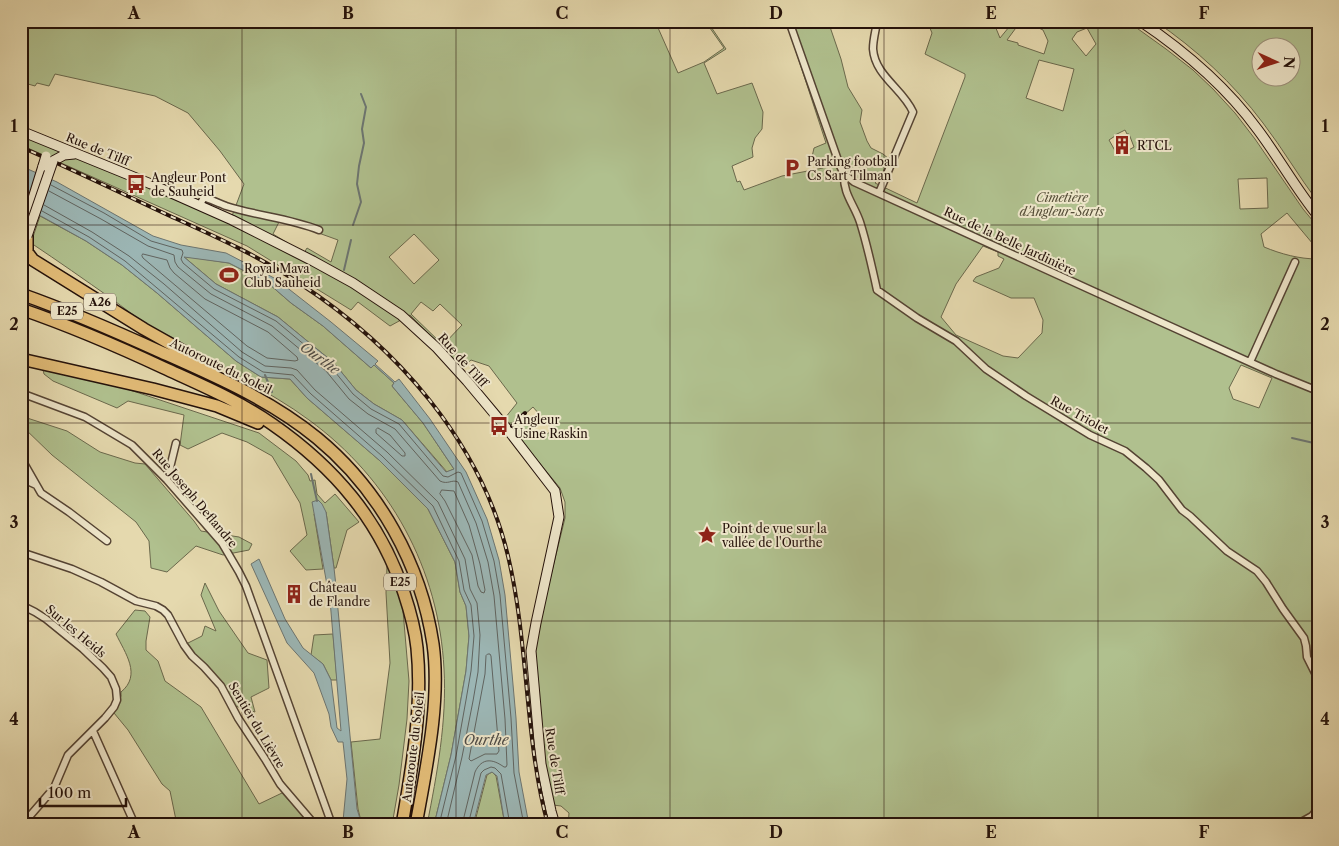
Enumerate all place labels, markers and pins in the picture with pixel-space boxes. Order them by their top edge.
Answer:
building icon: RTCL [1111,134,1133,156]
place label: RTCL [1137,138,1172,153]
place label: Parking football Cs Sart Tilman [807,154,898,183]
parking icon: Parking football Cs Sart Tilman [781,157,803,179]
place label: Angleur Pont de Sauheid [150,170,227,199]
bus stop icon: Angleur Pont de Sauheid [125,173,147,195]
place label: Royal Mava Club Sauheid [244,261,321,290]
sports icon: Royal Mava Club Sauheid [218,264,240,286]
place label: Angleur Usine Raskin [513,412,588,441]
bus stop icon: Angleur Usine Raskin [488,415,510,437]
place label: Point de vue sur la vallée de l'Ourthe [721,521,827,550]
place icon: Point de vue sur la vallée de l'Ourthe [696,524,718,546]
place label: Château de Flandre [309,580,371,609]
building icon: Château de Flandre [283,583,305,605]

